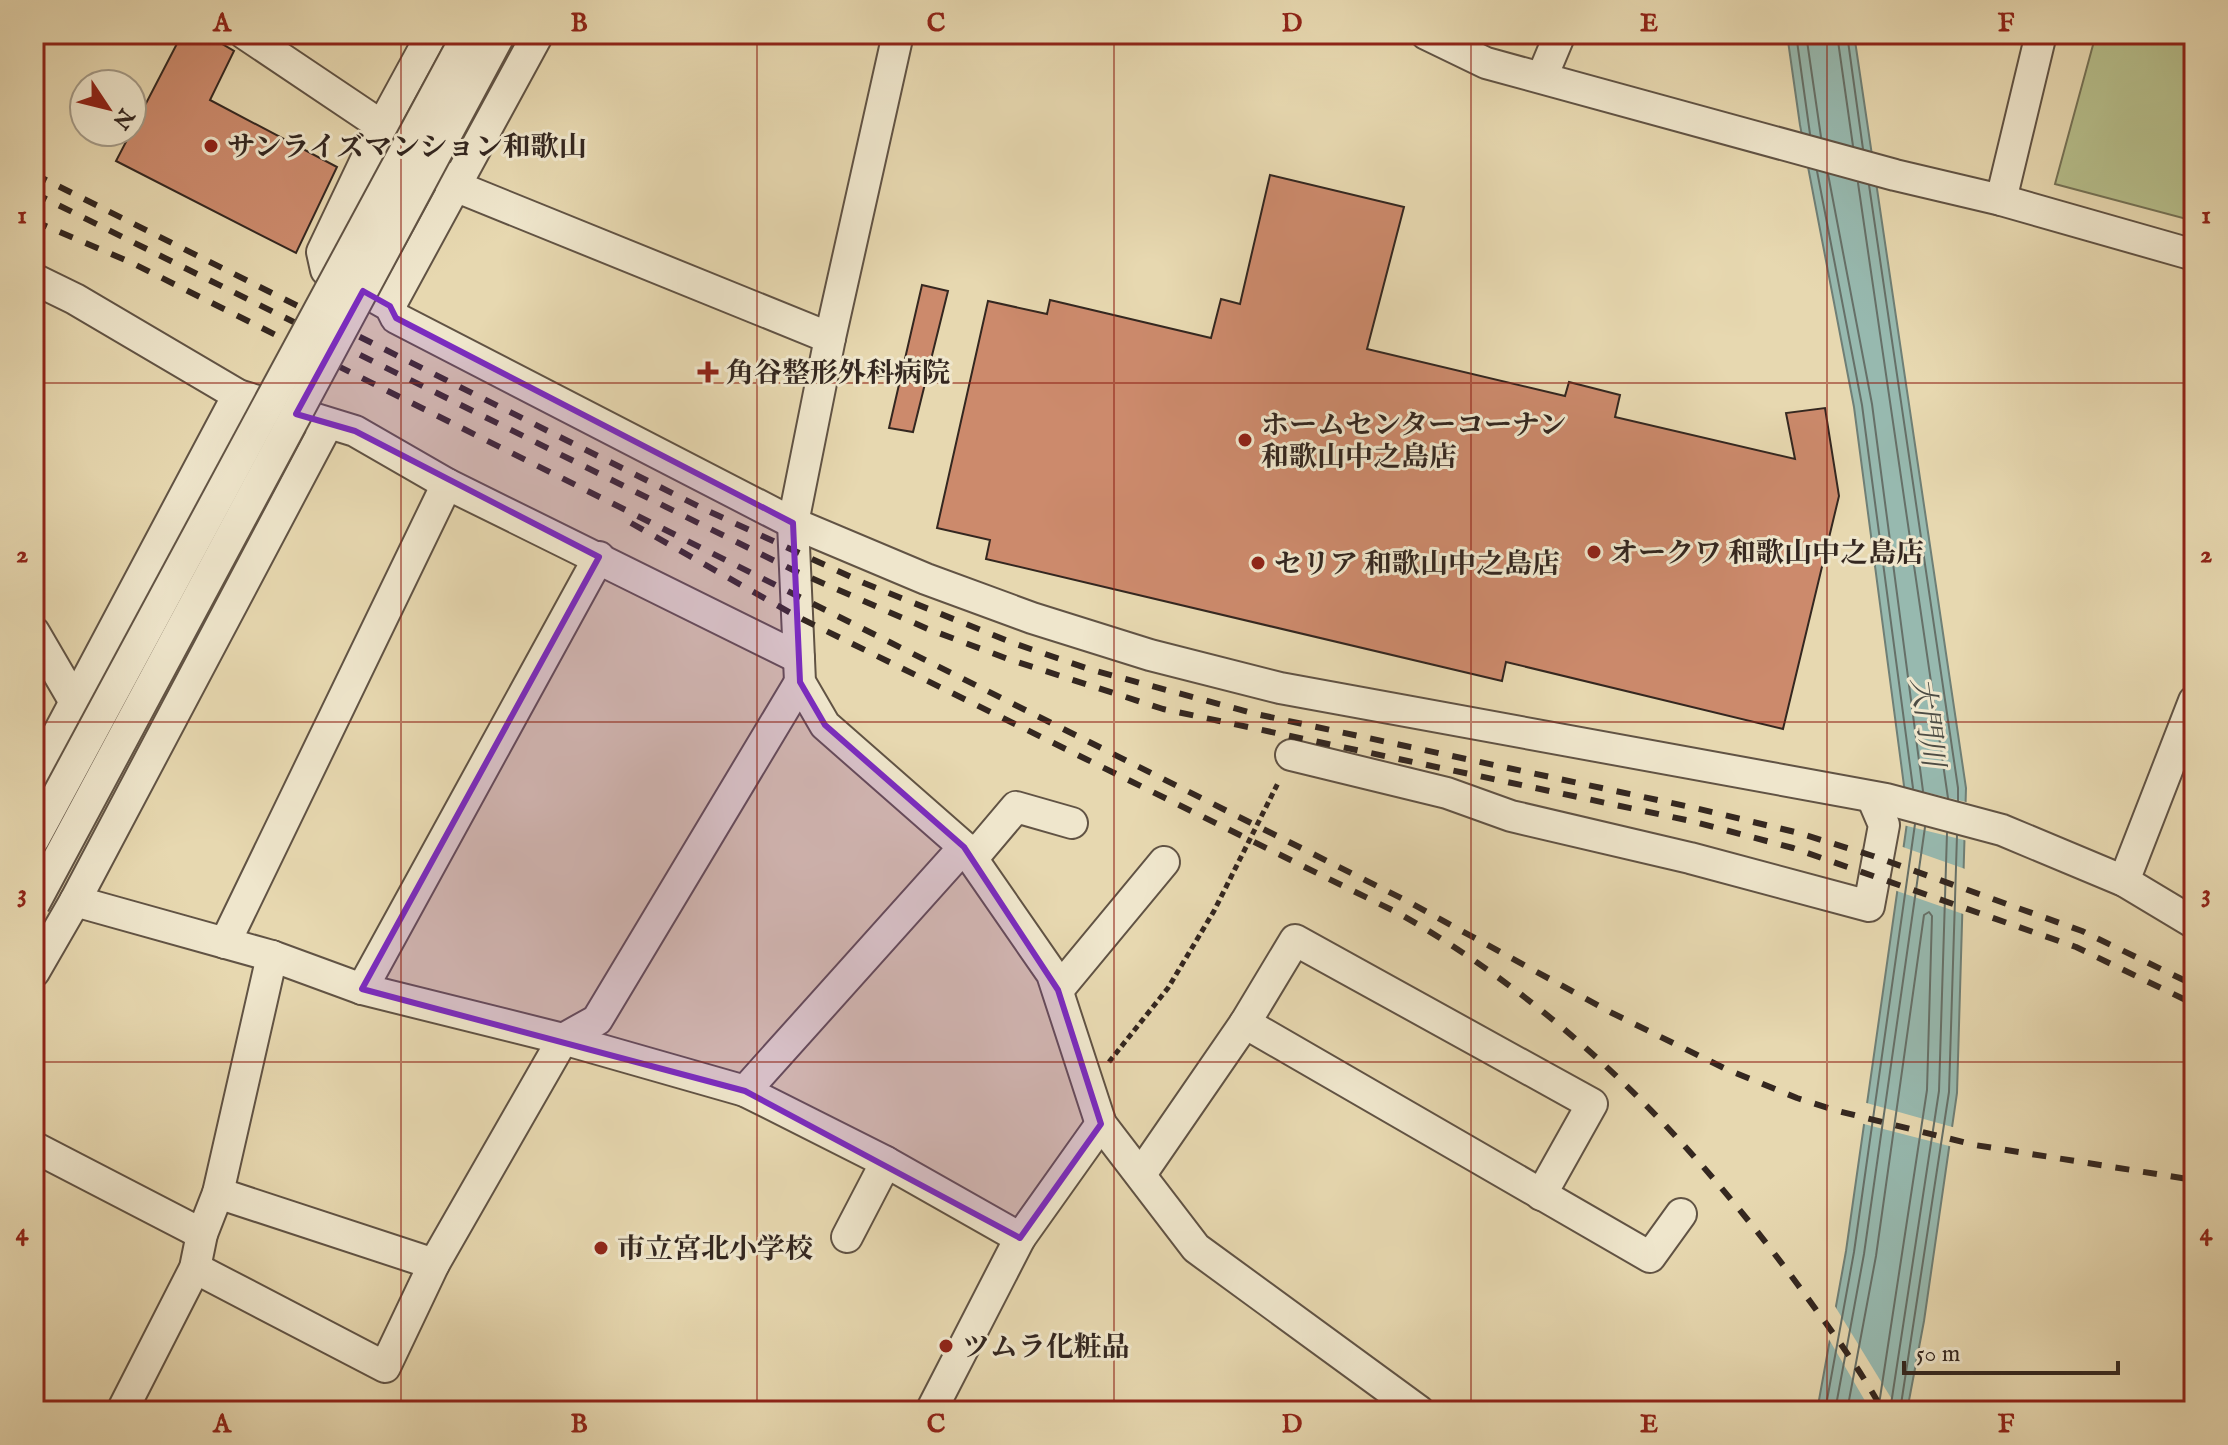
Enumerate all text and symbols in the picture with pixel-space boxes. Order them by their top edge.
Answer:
text: A [212,7,232,40]
text: B [570,7,588,40]
text: C [927,7,946,40]
text: D [1282,7,1303,40]
text: E [1640,7,1658,40]
text: F [1998,7,2015,40]
north arrow [68,68,148,148]
text: N [106,102,140,134]
place label: サンライズマンション和歌山 [227,131,587,166]
marker: サンライズマンション和歌山 [202,137,220,155]
text: 1 [17,199,27,232]
text: 1 [2201,199,2211,232]
place label: 角谷整形外科病院 [726,357,950,392]
marker: 角谷整形外科病院 [697,361,719,383]
place label: ホームセンターコーナン 和歌山中之島店 [1261,409,1566,476]
marker: ホームセンターコーナン 和歌山中之島店 [1236,431,1254,449]
place label: オークワ 和歌山中之島店 [1610,537,1924,572]
text: 2 [16,538,28,571]
text: 2 [2200,538,2212,571]
marker: オークワ 和歌山中之島店 [1585,543,1603,561]
place label: セリア 和歌山中之島店 [1274,548,1560,583]
marker: セリア 和歌山中之島店 [1249,554,1267,572]
water label: 大門川 [1901,675,1952,772]
text: 3 [17,877,27,910]
text: 3 [2201,877,2211,910]
text: 4 [16,1216,30,1249]
text: 4 [2200,1216,2214,1249]
place label: 市立宮北小学校 [617,1233,813,1268]
marker: 市立宮北小学校 [592,1239,610,1257]
scale bar [1904,1325,2118,1375]
place label: ツムラ化粧品 [962,1331,1130,1366]
marker: ツムラ化粧品 [937,1337,955,1355]
text: 50 m [1916,1339,1960,1370]
text: A [212,1408,232,1441]
text: B [570,1408,588,1441]
text: C [927,1408,946,1441]
text: D [1282,1408,1303,1441]
text: E [1640,1408,1658,1441]
text: F [1998,1408,2015,1441]

